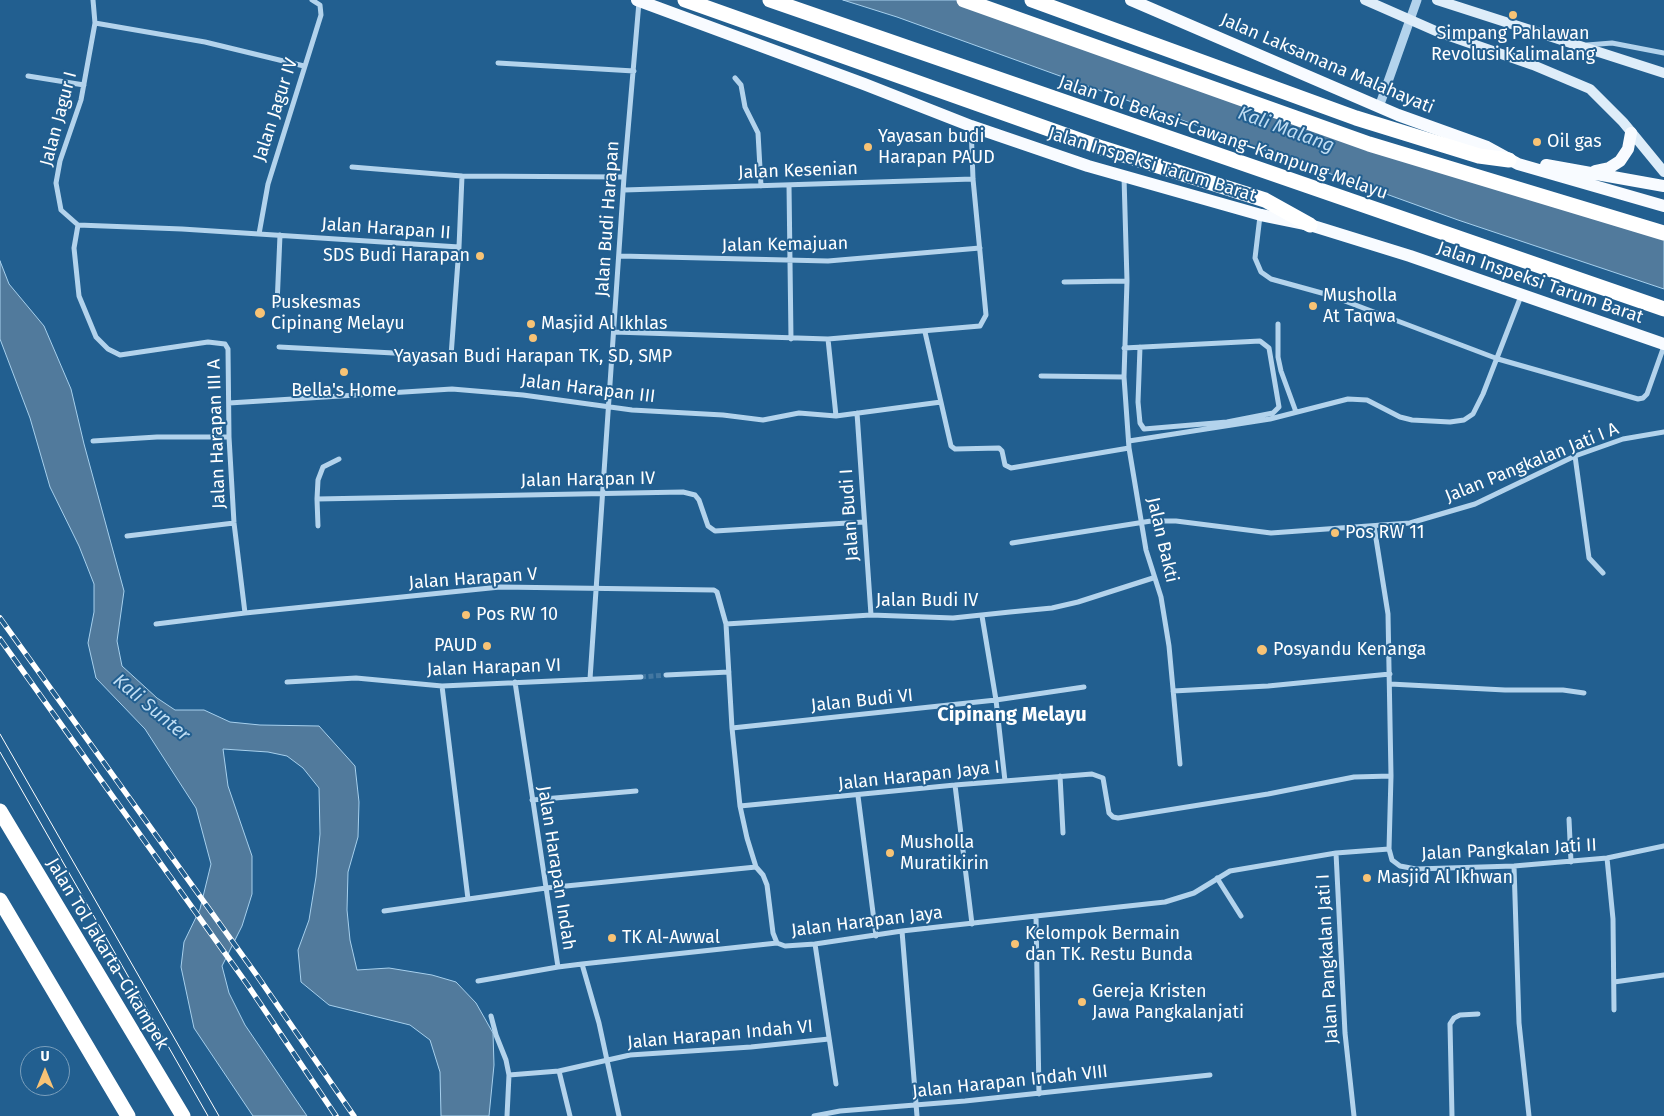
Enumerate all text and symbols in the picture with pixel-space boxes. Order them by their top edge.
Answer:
street label: Jalan Laksamana Malahayati [1217,9,1437,119]
marker: Simpang Pahlawan Revolusi Kalimalang [1507,9,1519,21]
place label: Simpang Pahlawan Revolusi Kalimalang [1431,23,1595,66]
street label: Jalan Jagur IV [249,56,303,164]
street label: Jalan Jagur I [36,69,82,169]
street label: Jalan Tol Bekasi–Cawang–Kampung Melayu [1055,71,1391,205]
water label: Kali Malang [1235,102,1337,158]
street label: Jalan Inspeksi Tarum Barat [1045,123,1259,207]
place label: Yayasan budi Harapan PAUD [878,126,995,168]
place label: Oil gas [1547,131,1602,153]
marker: Oil gas [1531,136,1543,148]
street label: Jalan Budi Harapan [592,140,624,298]
marker: Yayasan budi Harapan PAUD [862,141,874,153]
street label: Jalan Kesenian [738,158,858,184]
street label: Jalan Harapan II [321,214,451,244]
street label: Jalan Kemajuan [722,233,848,257]
street label: Jalan Inspeksi Tarum Barat [1434,238,1646,328]
place label: SDS Budi Harapan [323,245,470,267]
marker: SDS Budi Harapan [474,250,486,262]
place label: Musholla At Taqwa [1323,285,1397,328]
place label: Puskesmas Cipinang Melayu [271,292,405,334]
marker: Musholla At Taqwa [1307,300,1319,312]
marker: Puskesmas Cipinang Melayu [253,306,267,320]
place label: Masjid Al Ikhlas [541,313,667,335]
marker: Masjid Al Ikhlas [525,318,537,330]
marker: Yayasan Budi Harapan TK, SD, SMP [527,332,539,344]
place label: Yayasan Budi Harapan TK, SD, SMP [394,346,672,368]
street label: Jalan Harapan III A [204,359,230,509]
marker: Bella's Home [338,366,350,378]
street label: Jalan Harapan III [520,370,656,408]
place label: Bella's Home [291,380,397,402]
street label: Jalan Pangkalan Jati I A [1442,418,1622,508]
street label: Jalan Harapan IV [521,468,655,492]
street label: Jalan Budi I [836,468,864,562]
street label: Jalan Bakti [1142,495,1182,585]
place label: Pos RW 11 [1345,522,1424,544]
marker: Pos RW 11 [1329,527,1341,539]
street label: Jalan Harapan V [408,564,538,594]
street label: Jalan Budi IV [876,590,978,612]
place label: Pos RW 10 [476,604,558,626]
marker: Pos RW 10 [460,609,472,621]
place label: PAUD [434,635,477,657]
place label: Posyandu Kenanga [1273,639,1426,661]
marker: PAUD [481,640,493,652]
marker: Posyandu Kenanga [1255,643,1269,657]
street label: Jalan Harapan VI [426,655,562,681]
water label: Kali Sunter [108,669,194,747]
street label: Jalan Budi VI [810,685,914,717]
district label: Cipinang Melayu [937,703,1087,727]
street label: Jalan Harapan Jaya I [837,757,1001,795]
street label: Jalan Harapan Indah [532,784,580,952]
place label: Musholla Muratikirin [900,832,989,874]
street label: Jalan Pangkalan Jati II [1421,835,1597,865]
marker: Musholla Muratikirin [884,847,896,859]
street label: Jalan Tol Jakarta–Cikampek [41,854,173,1054]
place label: Masjid Al Ikhwan [1377,867,1513,889]
marker: Masjid Al Ikhwan [1361,872,1373,884]
street label: Jalan Pangkalan Jati I [1313,873,1343,1045]
street label: Jalan Harapan Jaya [790,902,944,942]
place label: Kelompok Bermain dan TK. Restu Bunda [1025,923,1193,966]
place label: TK Al-Awwal [622,927,720,949]
marker: TK Al-Awwal [606,932,618,944]
marker: Kelompok Bermain dan TK. Restu Bunda [1009,938,1021,950]
place label: Gereja Kristen Jawa Pangkalanjati [1092,981,1244,1024]
marker: Gereja Kristen Jawa Pangkalanjati [1076,996,1088,1008]
street label: Jalan Harapan Indah VI [626,1016,814,1054]
north arrow [20,1046,70,1096]
text: U [40,1048,50,1065]
street label: Jalan Harapan Indah VIII [911,1061,1109,1103]

